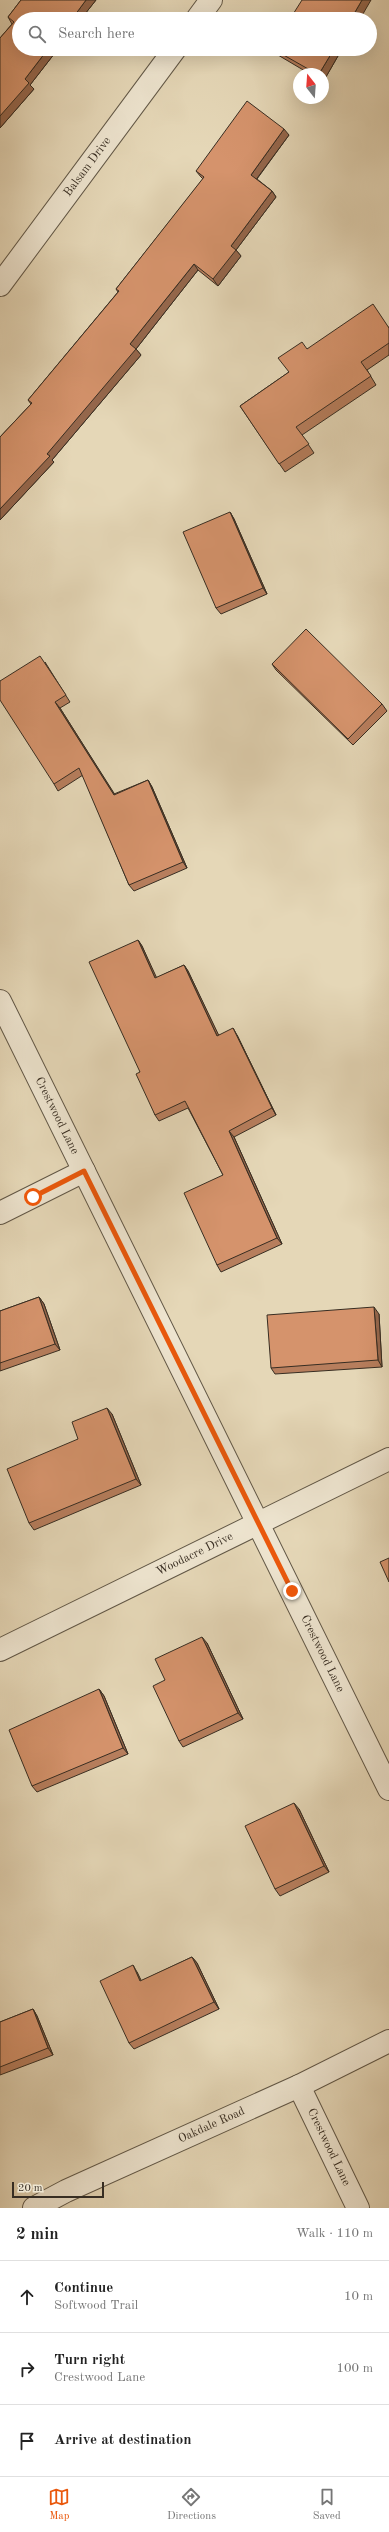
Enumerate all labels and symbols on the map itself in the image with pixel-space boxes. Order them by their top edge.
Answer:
north arrow [293,68,329,104]
street label: Balsam Drive [62,135,114,199]
street label: Crestwood Lane [33,1075,81,1157]
route start [24,1188,42,1206]
street label: Woodacre Drive [155,1530,235,1578]
route end [283,1582,301,1600]
street label: Crestwood Lane [298,1613,346,1695]
street label: Oakdale Road [177,2105,247,2146]
street label: Crestwood Lane [305,2107,353,2188]
scale bar [12,2180,104,2199]

